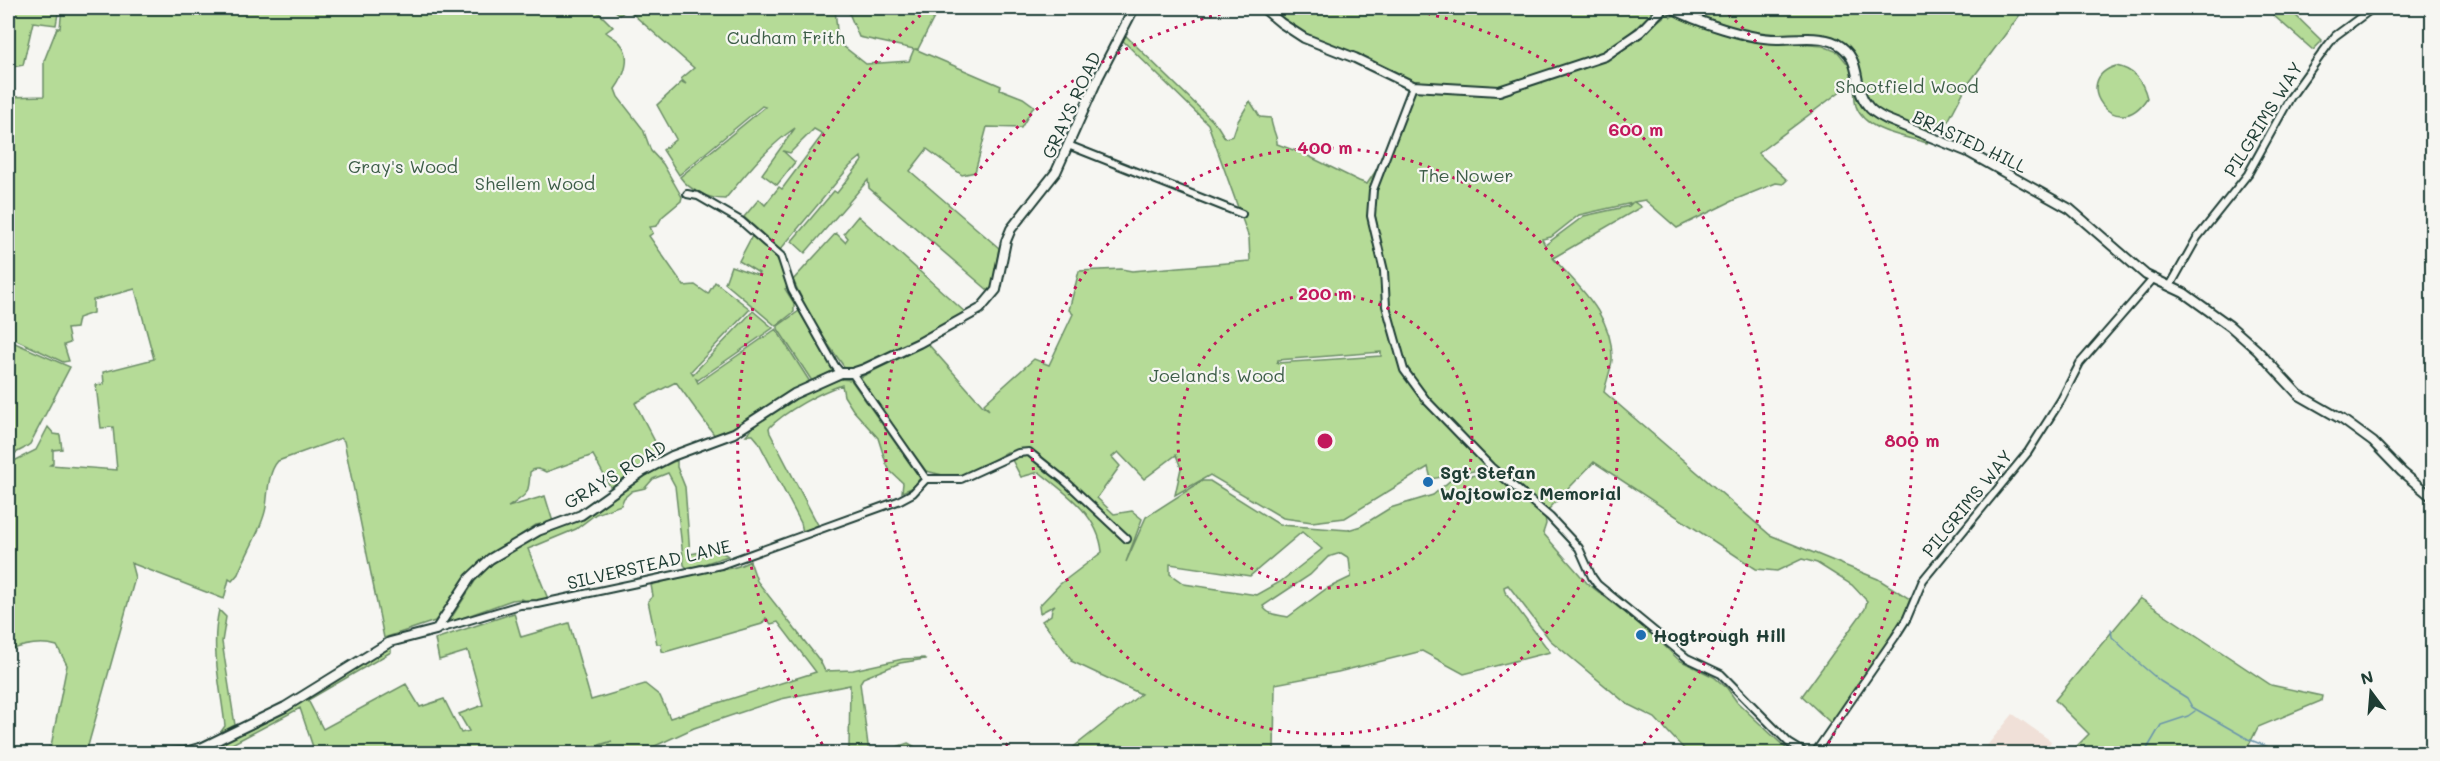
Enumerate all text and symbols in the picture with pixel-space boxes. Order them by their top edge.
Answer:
park label: Cudham Frith [727,25,845,49]
street label: GRAYS ROAD [1036,48,1106,162]
street label: PILGRIMS WAY [2218,57,2308,181]
park label: Shootfield Wood [1835,74,1979,98]
street label: BRASTED HILL [1909,104,2031,178]
text: 600 m [1609,117,1663,141]
text: 400 m [1297,135,1353,159]
park label: Gray's Wood [348,154,458,178]
park label: The Nower [1418,163,1514,187]
park label: Shellem Wood [475,171,595,195]
text: 200 m [1298,281,1352,305]
park label: Joeland's Wood [1149,363,1285,387]
text: 800 m [1884,428,1940,452]
centre of rings [1315,431,1335,451]
street label: GRAYS ROAD [559,434,671,514]
street label: PILGRIMS WAY [1916,444,2018,562]
place label: Sgt Stefan Wojtowicz Memorial [1440,460,1621,505]
marker: Sgt Stefan Wojtowicz Memorial [1421,475,1435,489]
street label: SILVERSTEAD LANE [565,533,733,595]
place label: Hogtrough Hill [1653,623,1786,647]
marker: Hogtrough Hill [1634,628,1648,642]
north arrow [2341,662,2401,722]
text: N [2358,665,2375,689]

